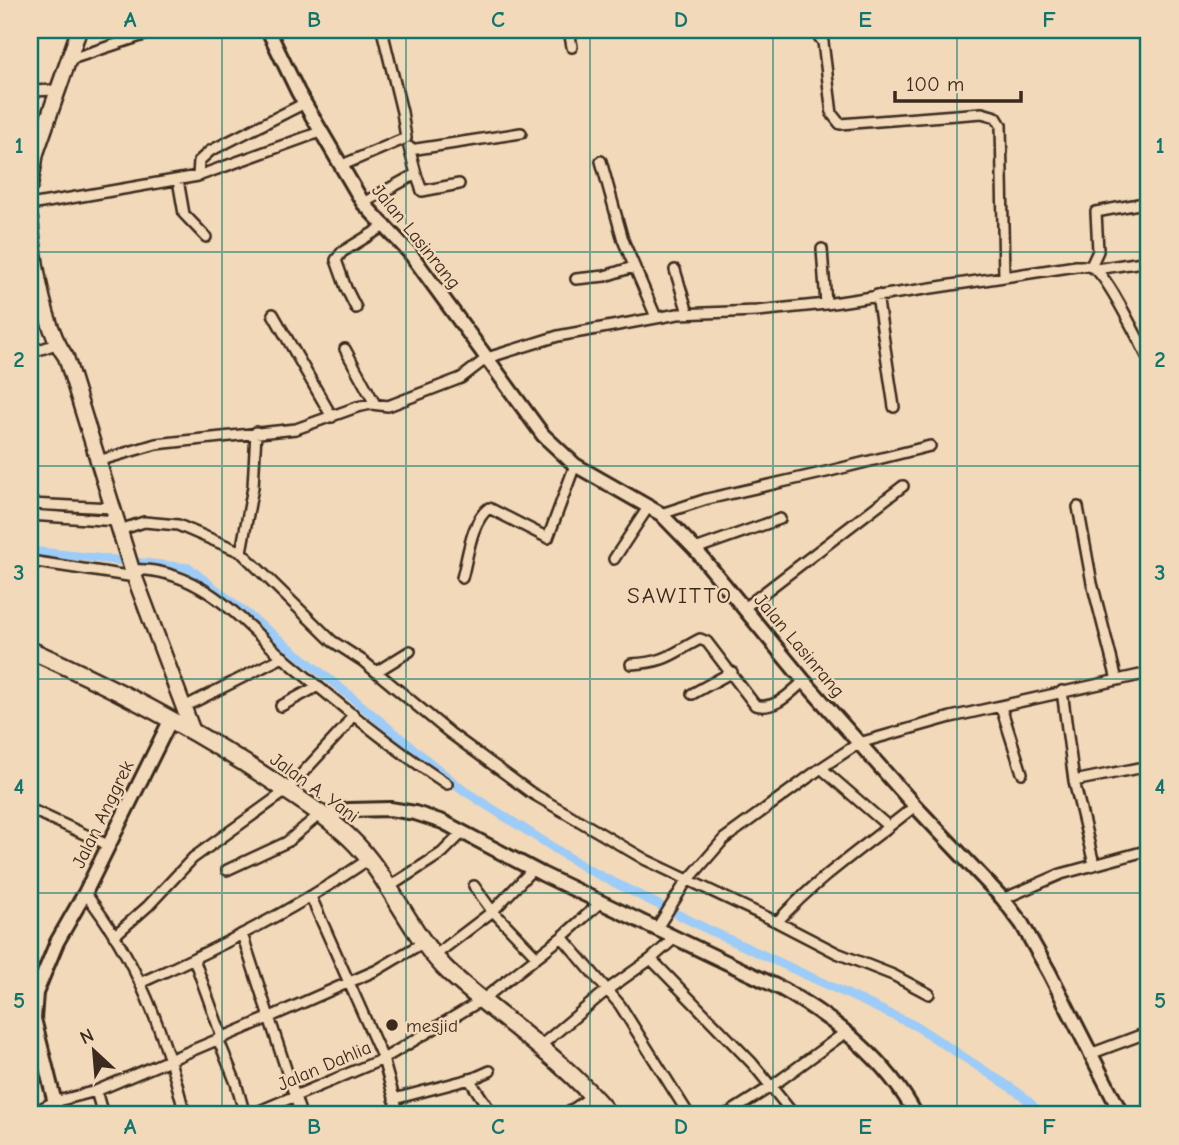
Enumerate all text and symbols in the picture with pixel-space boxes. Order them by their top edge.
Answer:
text: A [124,6,137,33]
text: B [307,6,321,33]
text: C [491,6,505,33]
text: D [674,6,688,33]
text: E [858,6,872,33]
text: F [1042,6,1056,33]
scale bar [895,60,1021,104]
text: 100 m [906,72,964,96]
text: 1 [14,132,24,159]
text: 1 [1155,132,1165,159]
street label: Jalan Lasinrang [367,180,465,294]
text: 2 [13,346,25,373]
text: 2 [1154,346,1166,373]
text: 3 [13,559,25,586]
text: 3 [1154,559,1166,586]
district label: SAWITTO [627,582,733,609]
street label: Jalan Lasinrang [749,589,849,702]
street label: Jalan A. Yani [266,748,363,827]
street label: Jalan Anggrek [67,756,139,872]
text: 4 [14,773,25,800]
text: 4 [1155,773,1166,800]
text: 5 [13,987,25,1014]
text: 5 [1154,987,1166,1014]
place label: mesjid [406,1015,458,1037]
north arrow [60,1016,130,1086]
marker: mesjid [384,1017,400,1033]
text: N [77,1024,97,1049]
street label: Jalan Dahlia [274,1036,374,1095]
text: A [124,1113,137,1140]
text: B [307,1113,321,1140]
text: C [491,1113,505,1140]
text: D [674,1113,688,1140]
text: E [858,1113,872,1140]
text: F [1042,1113,1056,1140]

